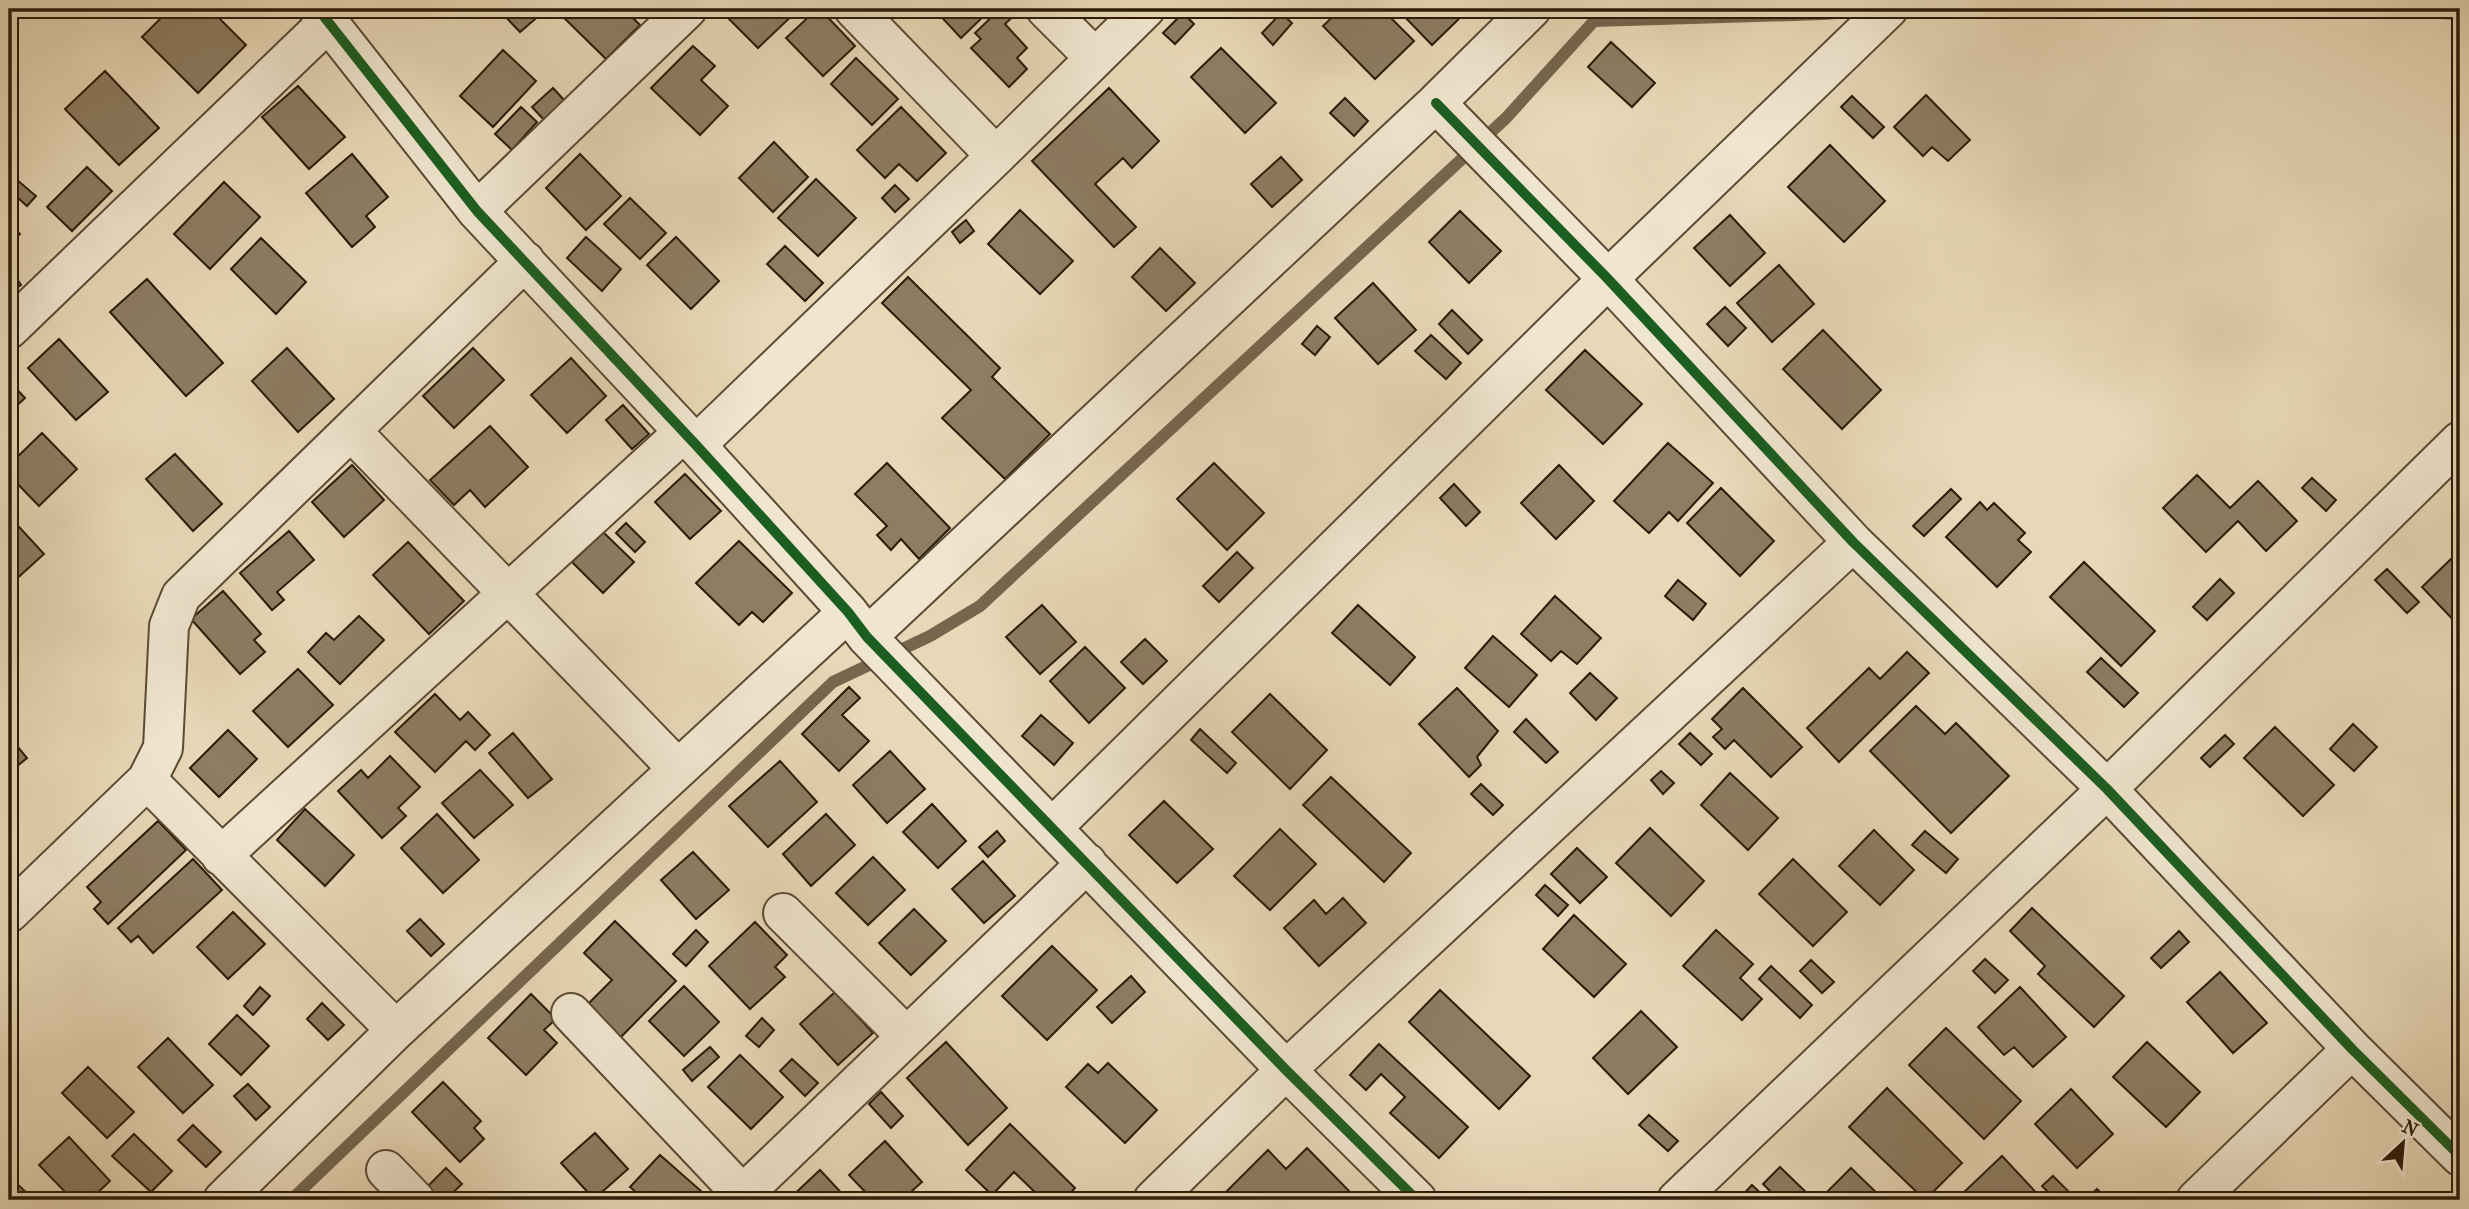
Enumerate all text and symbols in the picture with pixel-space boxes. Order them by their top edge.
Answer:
north arrow [2368,1108,2438,1178]
text: N [2399,1116,2422,1142]

